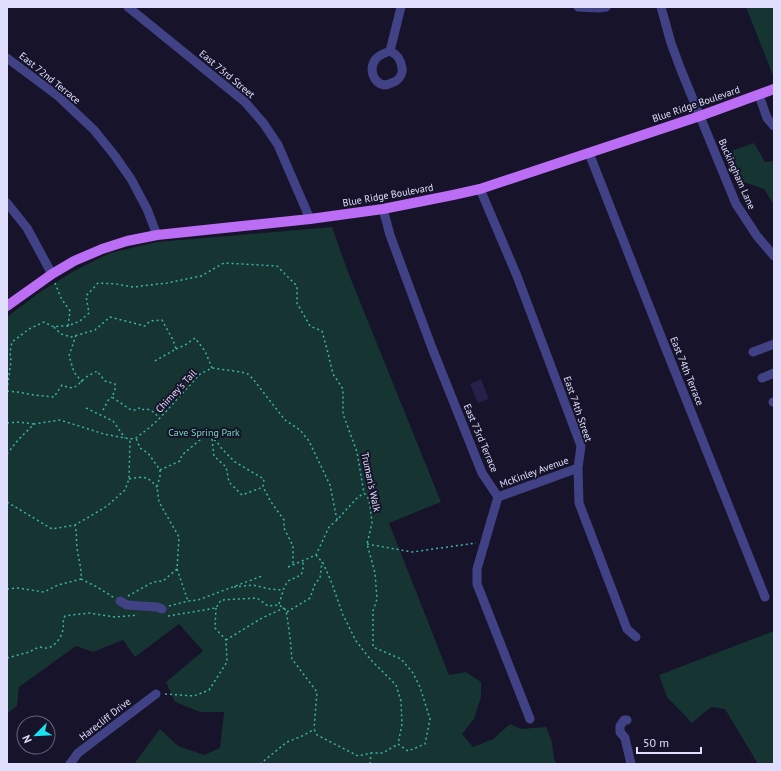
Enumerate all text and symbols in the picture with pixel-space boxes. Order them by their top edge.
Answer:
street label: East 73rd Street [197,47,258,101]
street label: East 72nd Terrace [17,49,83,107]
street label: Blue Ridge Boulevard [650,83,742,125]
street label: Buckingham Lane [716,137,758,211]
street label: Blue Ridge Boulevard [342,181,434,209]
street label: East 74th Terrace [667,335,707,407]
street label: Chimey's Tail [153,367,199,415]
street label: East 74th Street [561,374,596,444]
street label: East 73rd Terrace [461,402,501,474]
park label: Cave Spring Park [168,426,240,439]
street label: Truman's Walk [358,451,384,513]
street label: McKinley Avenue [498,454,570,490]
street label: Harecliff Drive [77,695,133,743]
north arrow [16,715,56,755]
scale bar [637,729,701,755]
text: N [19,733,35,745]
text: 50 m [643,735,669,750]

